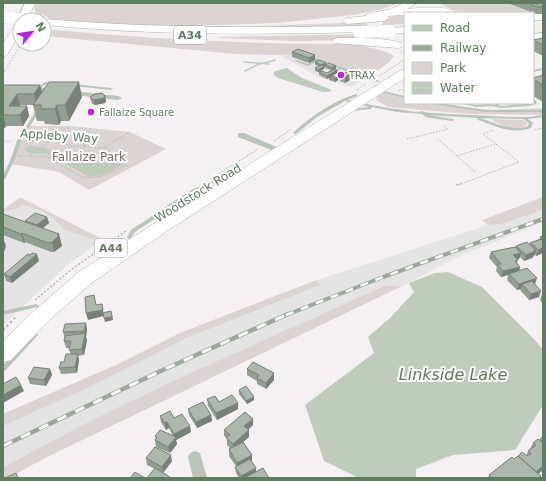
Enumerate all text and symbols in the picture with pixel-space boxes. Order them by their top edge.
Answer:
north arrow [12,12,52,52]
legend [404,12,534,104]
text: N [32,20,48,34]
text: Road [440,21,470,35]
road number: A34 [174,26,206,44]
text: Railway [440,41,486,55]
text: Park [440,61,466,75]
marker: TRAX [336,70,346,80]
place label: TRAX [348,70,375,81]
text: Water [440,81,476,95]
marker: Fallaize Square [86,107,96,117]
place label: Fallaize Square [99,107,174,118]
street label: Appleby Way [19,126,99,146]
park label: Fallaize Park [52,150,126,164]
street label: Woodstock Road [152,161,244,225]
road number: A44 [95,239,127,257]
water label: Linkside Lake [399,365,507,384]

